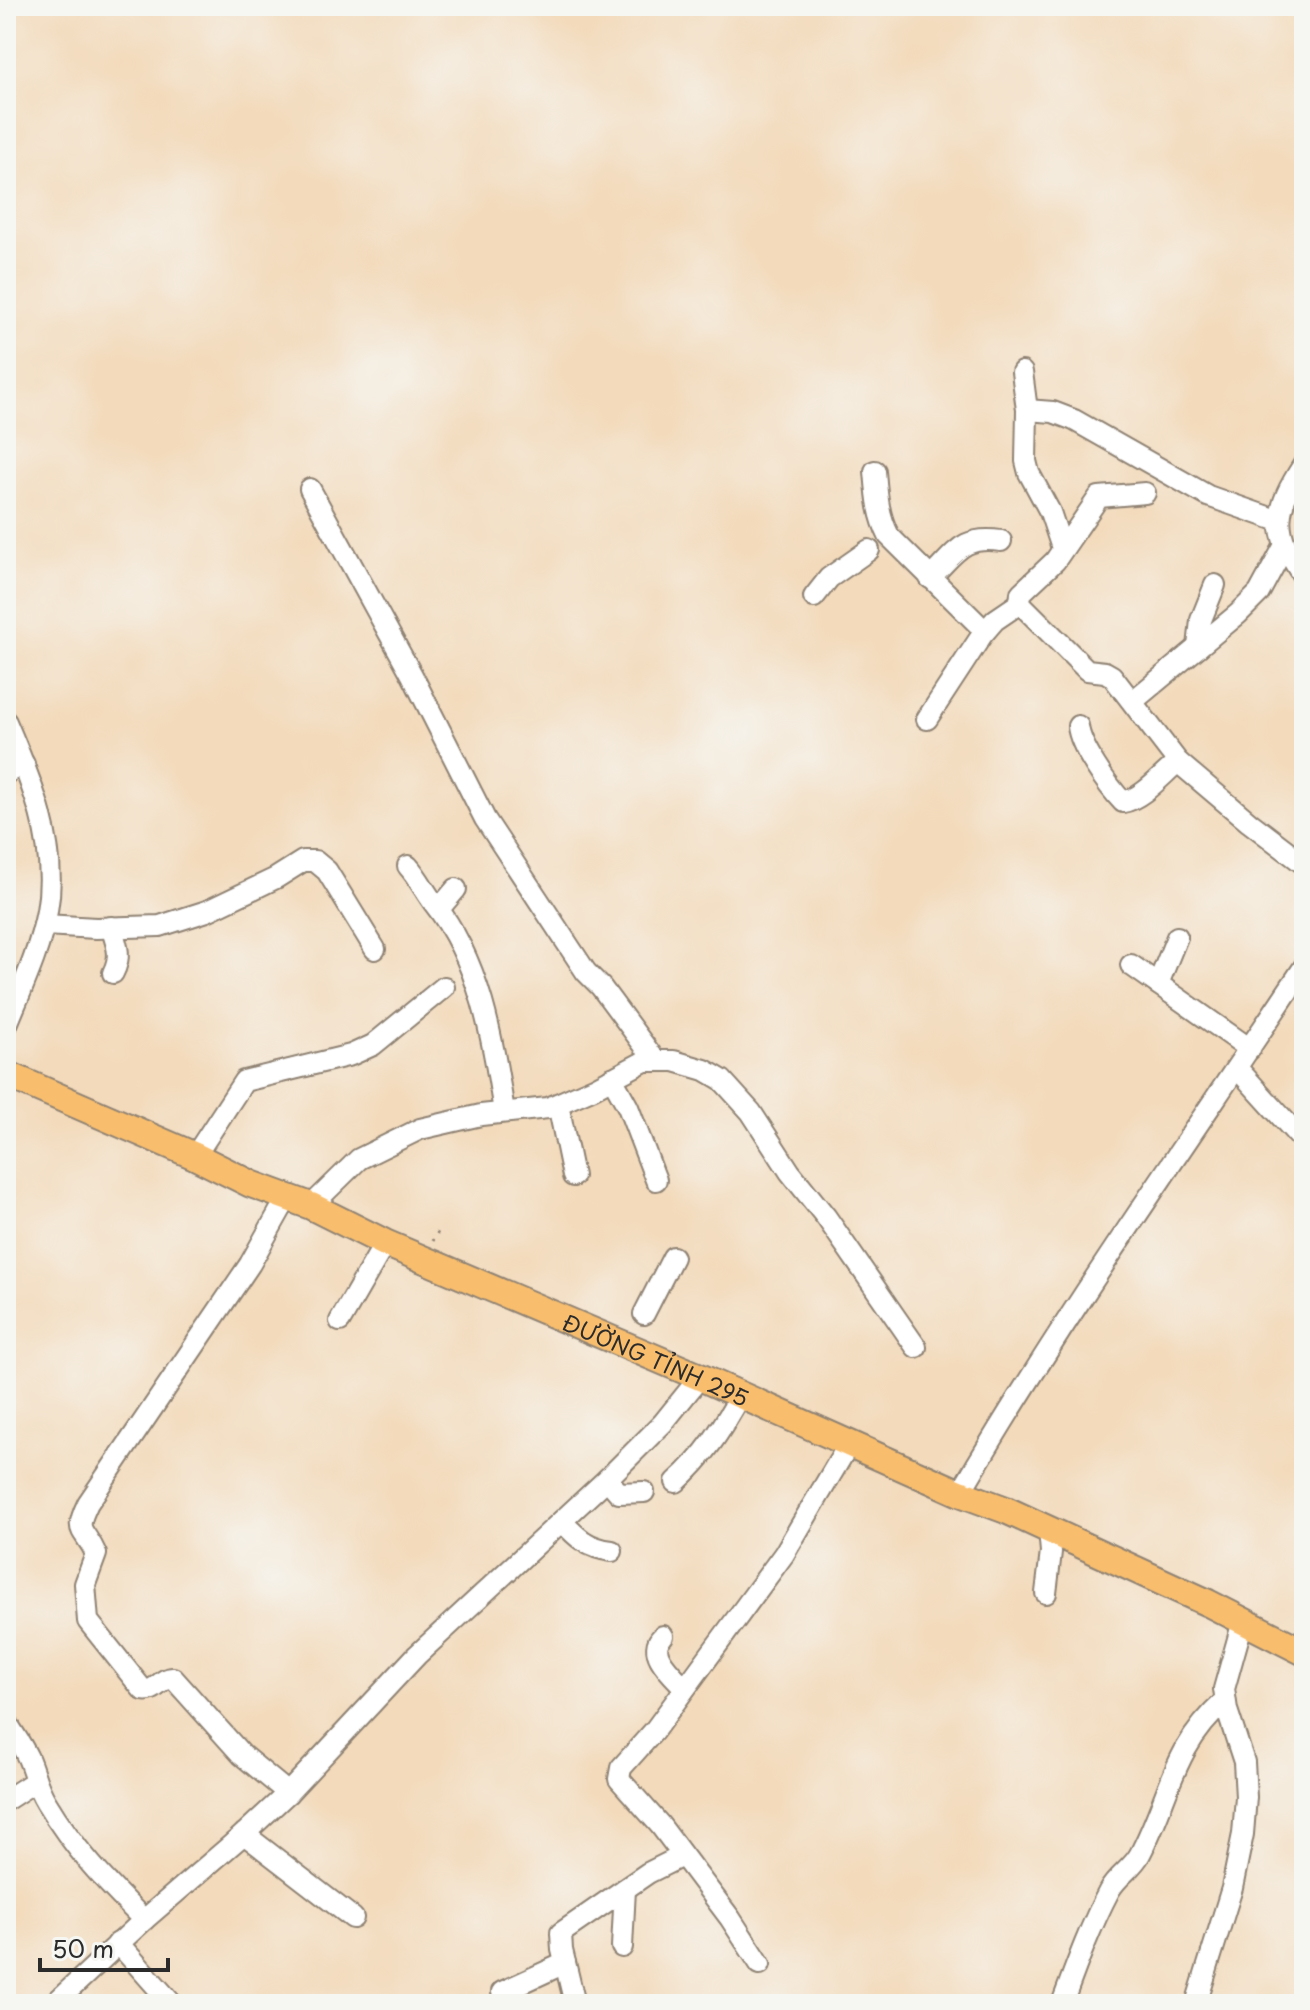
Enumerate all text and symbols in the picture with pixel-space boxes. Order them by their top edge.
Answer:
street label: ĐƯỜNG TỈNH 295 [558,1304,754,1413]
scale bar [40,1922,168,1972]
text: 50 m [52,1930,114,1966]

